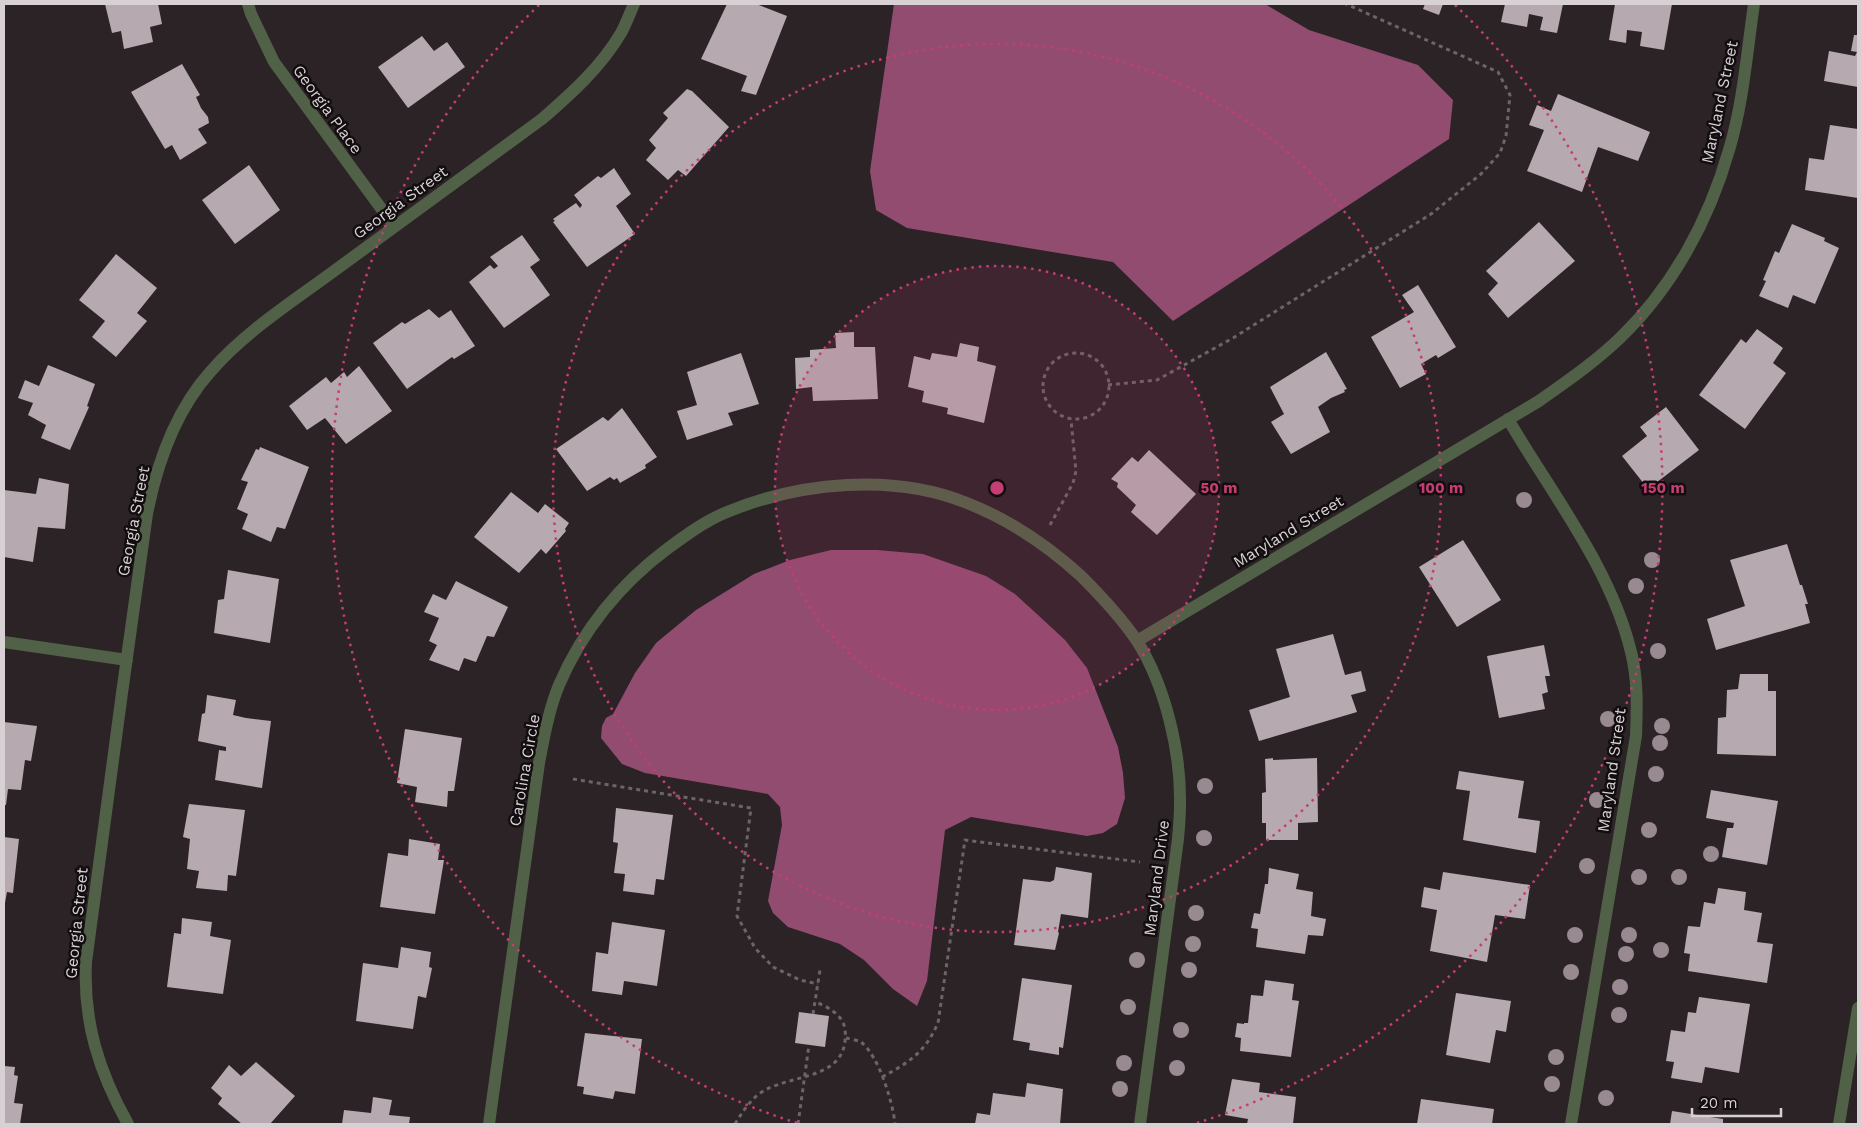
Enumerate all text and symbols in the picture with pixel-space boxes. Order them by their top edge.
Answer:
street label: Maryland Street [1697,39,1742,165]
street label: Georgia Place [289,61,366,158]
street label: Georgia Street [350,162,451,243]
street label: Georgia Street [114,464,154,578]
centre of rings [988,479,1006,497]
text: 50 m [1201,479,1237,497]
text: 100 m [1419,479,1463,497]
text: 150 m [1641,479,1685,497]
street label: Maryland Street [1230,491,1347,572]
street label: Maryland Street [1593,707,1630,833]
street label: Carolina Circle [505,712,544,828]
street label: Maryland Drive [1140,819,1173,937]
street label: Georgia Street [61,866,92,980]
scale bar [1692,1086,1781,1118]
text: 20 m [1700,1094,1738,1112]

